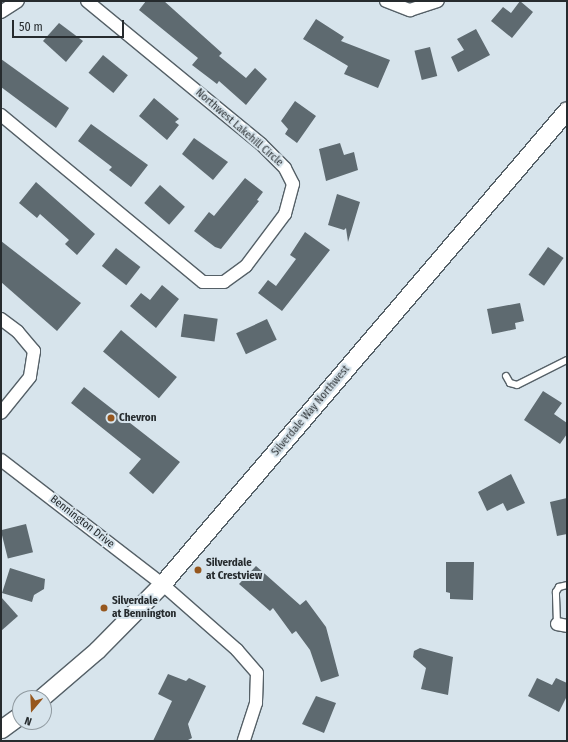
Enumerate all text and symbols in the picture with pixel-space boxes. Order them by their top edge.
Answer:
scale bar [14,12,126,38]
text: 50 m [19,20,43,34]
street label: Northwest Lakehill Circle [193,86,285,170]
street label: Silverdale Way Northwest [269,363,353,459]
place label: Chevron [119,411,156,425]
marker: Chevron [106,413,116,423]
street label: Bennington Drive [47,493,117,551]
place label: Silverdale at Crestview [206,557,262,583]
marker: Silverdale at Crestview [193,565,203,575]
place label: Silverdale at Bennington [112,595,176,621]
marker: Silverdale at Bennington [99,603,109,613]
north arrow [12,690,52,730]
text: N [23,714,33,728]

